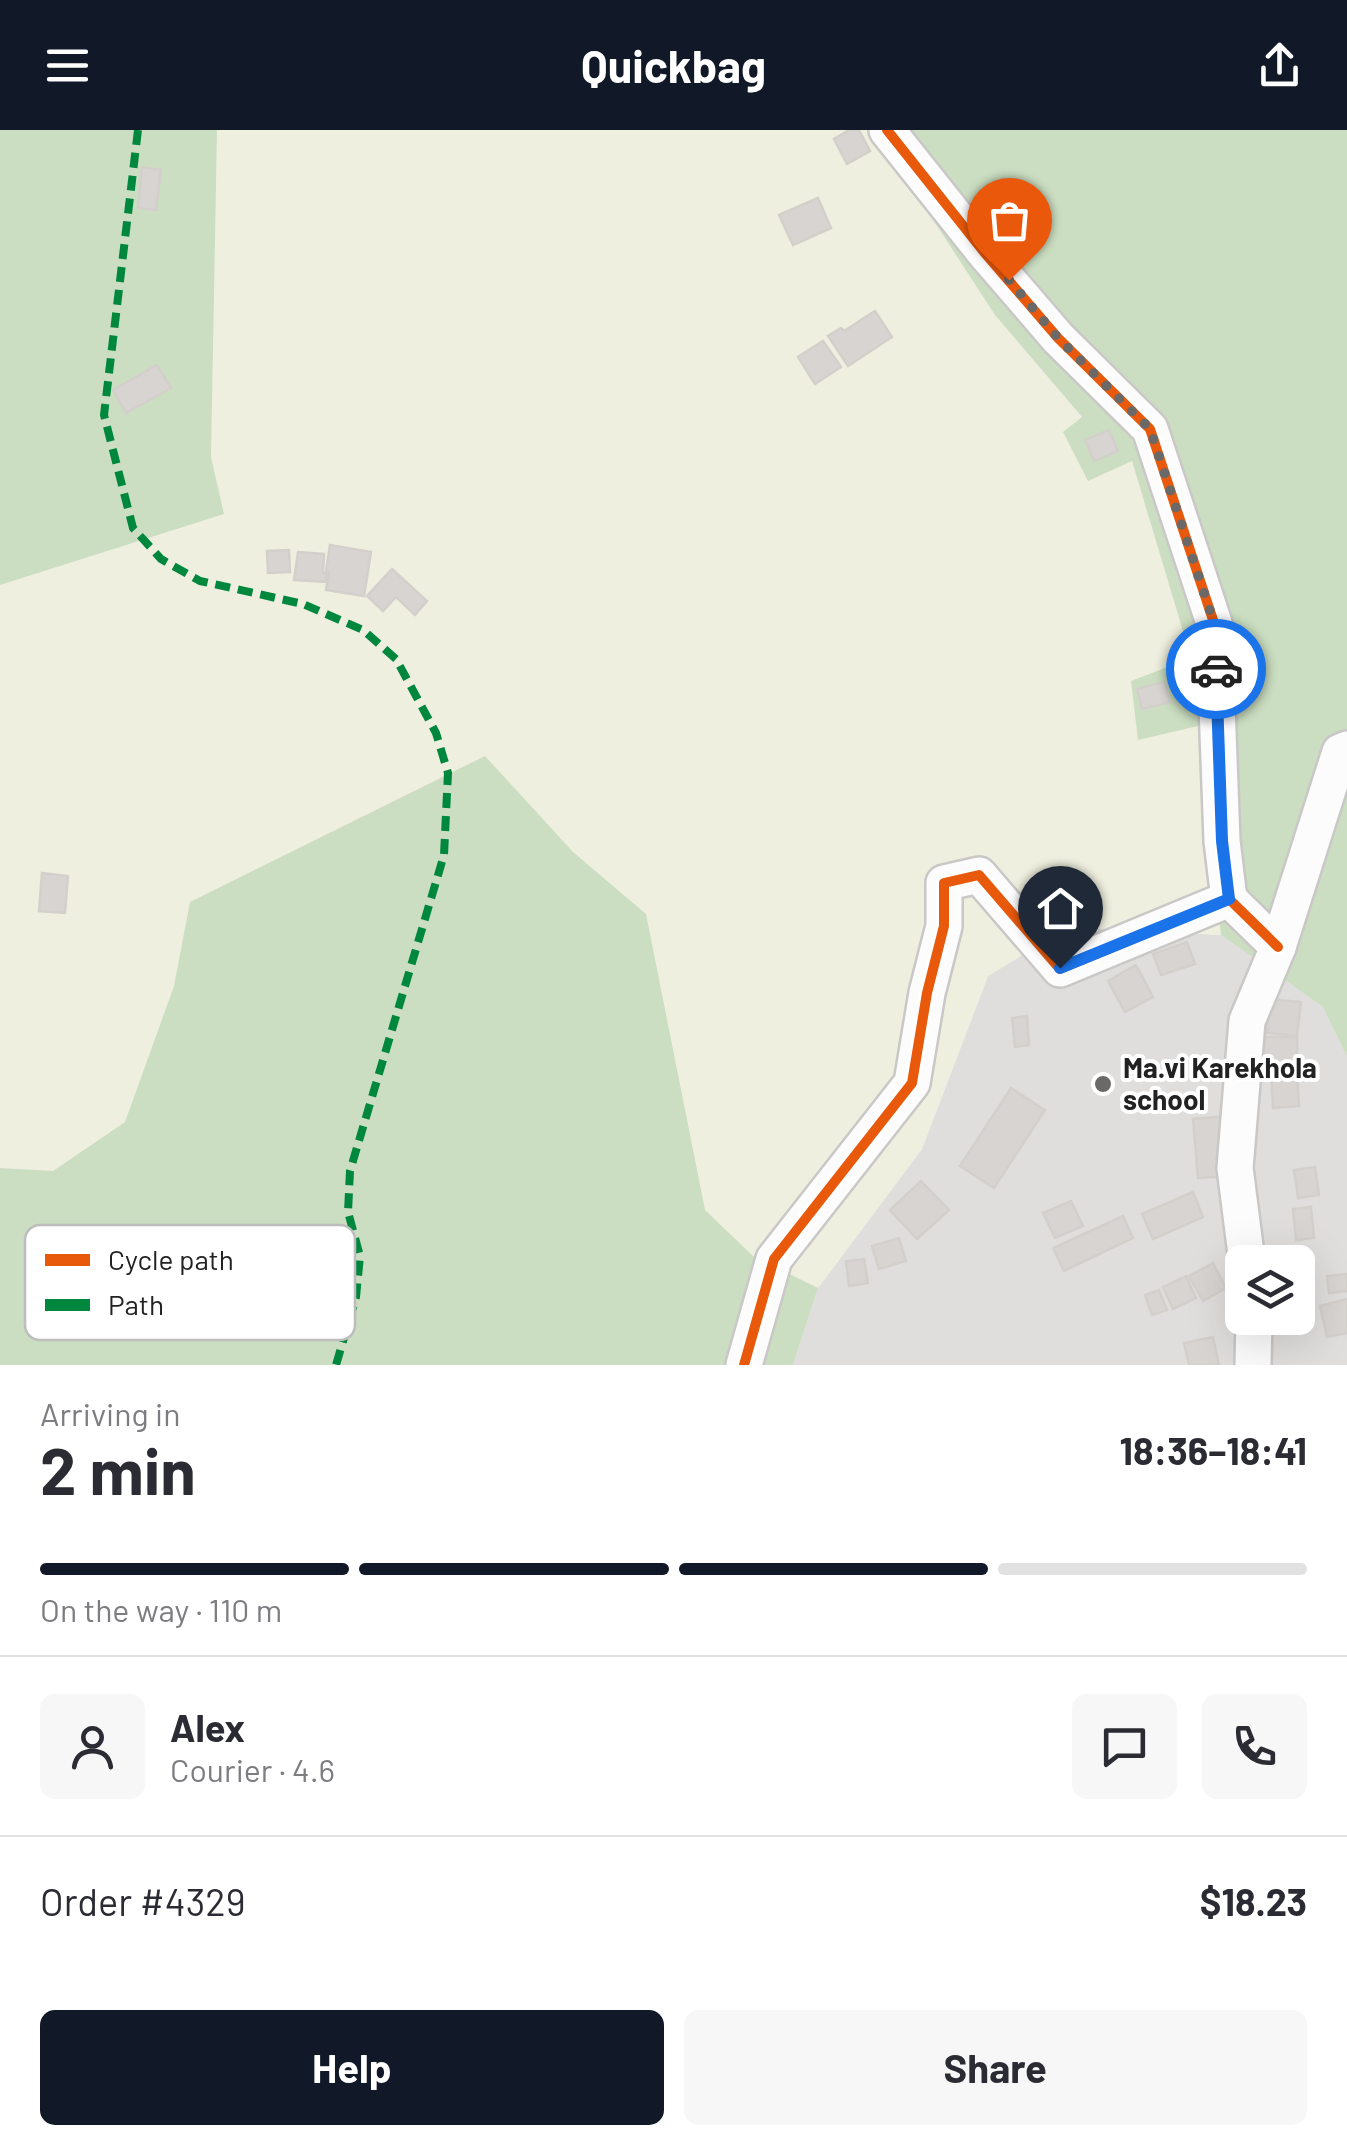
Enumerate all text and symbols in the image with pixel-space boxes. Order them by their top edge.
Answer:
icon: menu [40,38,95,93]
text: Quickbag [581,38,766,92]
icon: share [1252,38,1307,93]
pin [967,178,1052,281]
icon: bag [982,193,1037,248]
courier [1166,619,1266,719]
icon: car [1189,642,1244,697]
pin [1018,866,1103,969]
icon: home [1033,881,1088,936]
place label: Ma.vi Karekhola school [1123,1050,1317,1116]
marker: Ma.vi Karekhola school [1092,1073,1114,1095]
legend [25,1225,355,1340]
text: Cycle path [108,1242,234,1276]
map controls [1225,1245,1315,1335]
button: layers [1225,1245,1315,1335]
text: Path [108,1287,164,1321]
text: Arriving in [40,1394,180,1432]
text: 18:36–18:41 [1120,1427,1307,1473]
text: 2 min [40,1430,196,1508]
text: On the way · 110 m [40,1590,282,1628]
button: person [40,1694,145,1799]
button: chat [1072,1694,1177,1799]
button: phone [1202,1694,1307,1799]
text: Alex [170,1704,245,1750]
text: Courier · 4.6 [170,1750,335,1788]
text: Order #4329 [40,1878,245,1924]
text: $18.23 [1200,1878,1307,1924]
button: Help [40,2010,664,2125]
button: Share [684,2010,1307,2125]

